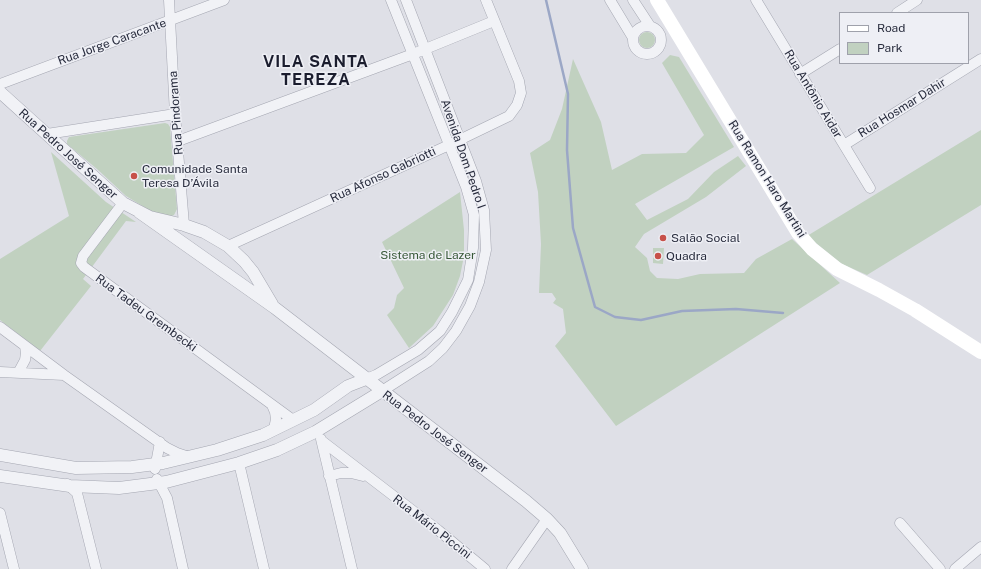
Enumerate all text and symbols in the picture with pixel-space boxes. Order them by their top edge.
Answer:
legend [839,12,969,64]
street label: Rua Jorge Caracante [56,16,168,68]
text: Road [877,21,905,35]
text: Park [877,41,903,55]
street label: Rua Antônio Aidar [781,47,845,141]
district label: VILA SANTA TEREZA [263,52,369,90]
street label: Rua Pindorama [166,71,186,155]
street label: Rua Hosmar Dahir [855,75,949,141]
street label: Avenida Dom Pedro I [438,97,488,211]
street label: Rua Pedro José Senger [16,106,120,202]
street label: Rua Ramon Haro Martini [725,118,809,240]
street label: Rua Afonso Gabriotti [328,144,438,206]
place label: Comunidade Santa Teresa D’Ávila [142,162,248,190]
marker: Comunidade Santa Teresa D’Ávila [129,171,139,181]
place label: Salão Social [671,231,740,245]
marker: Salão Social [658,233,668,243]
park label: Sistema de Lazer [380,248,476,262]
place label: Quadra [666,249,707,263]
marker: Quadra [653,251,663,261]
street label: Rua Tadeu Grembecki [92,271,200,355]
street label: Rua Pedro José Senger [380,388,490,476]
street label: Rua Mário Piccini [390,492,474,562]

